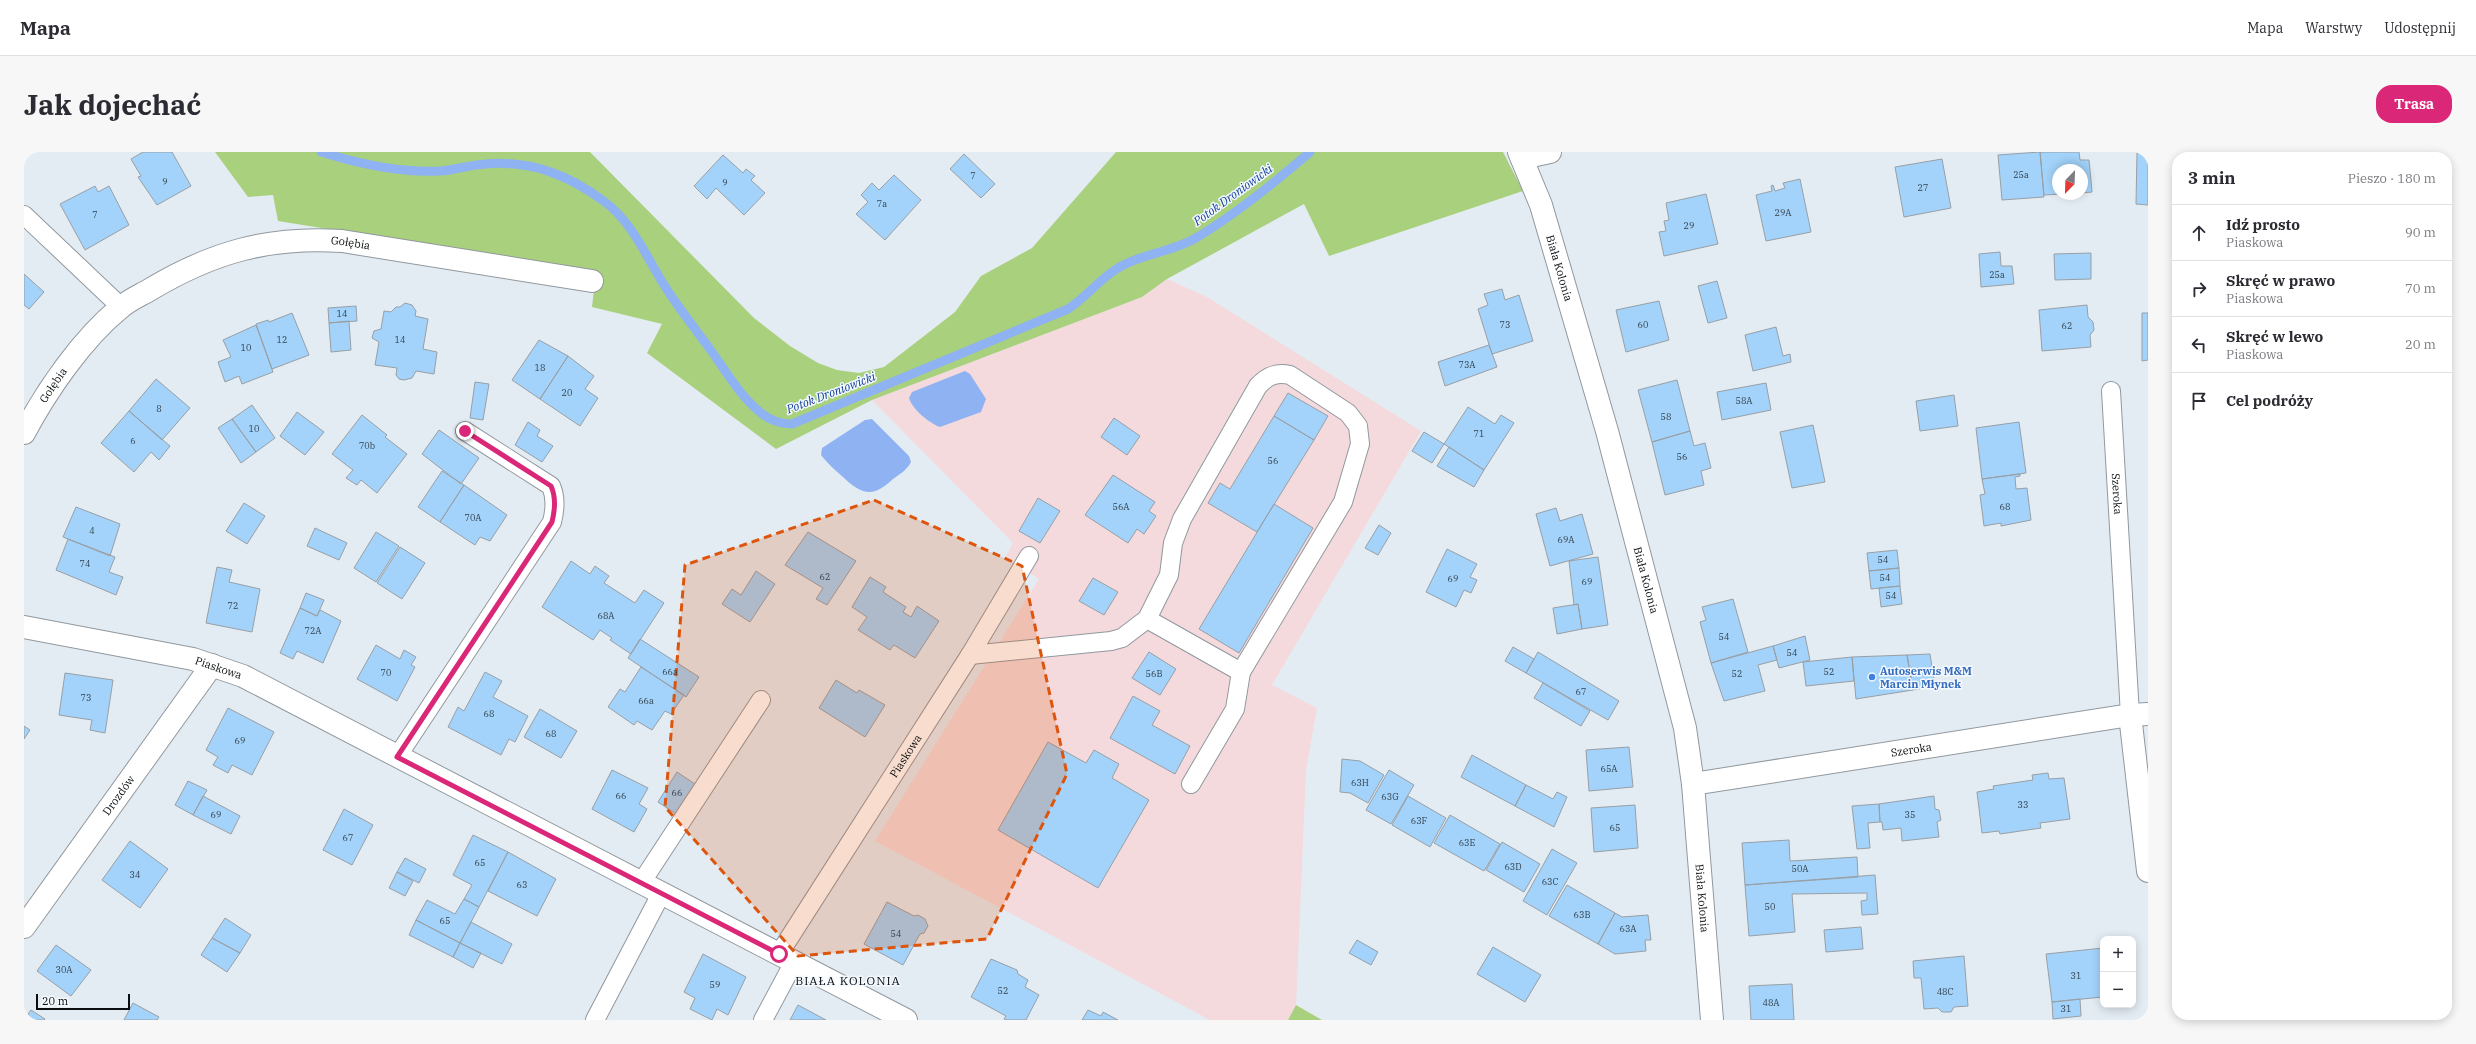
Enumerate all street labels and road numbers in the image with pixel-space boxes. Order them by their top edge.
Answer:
street label: Gołębia [331,233,371,252]
street label: Biała Kolonia [1543,233,1576,303]
street label: Gołębia [36,365,70,405]
street label: Szeroka [2109,473,2125,515]
street label: Biała Kolonia [1631,545,1662,615]
street label: Piaskowa [193,653,244,682]
street label: Piaskowa [887,732,924,780]
street label: Szeroka [1890,739,1933,760]
street label: Drozdów [99,772,138,818]
street label: Biała Kolonia [1692,863,1712,933]

